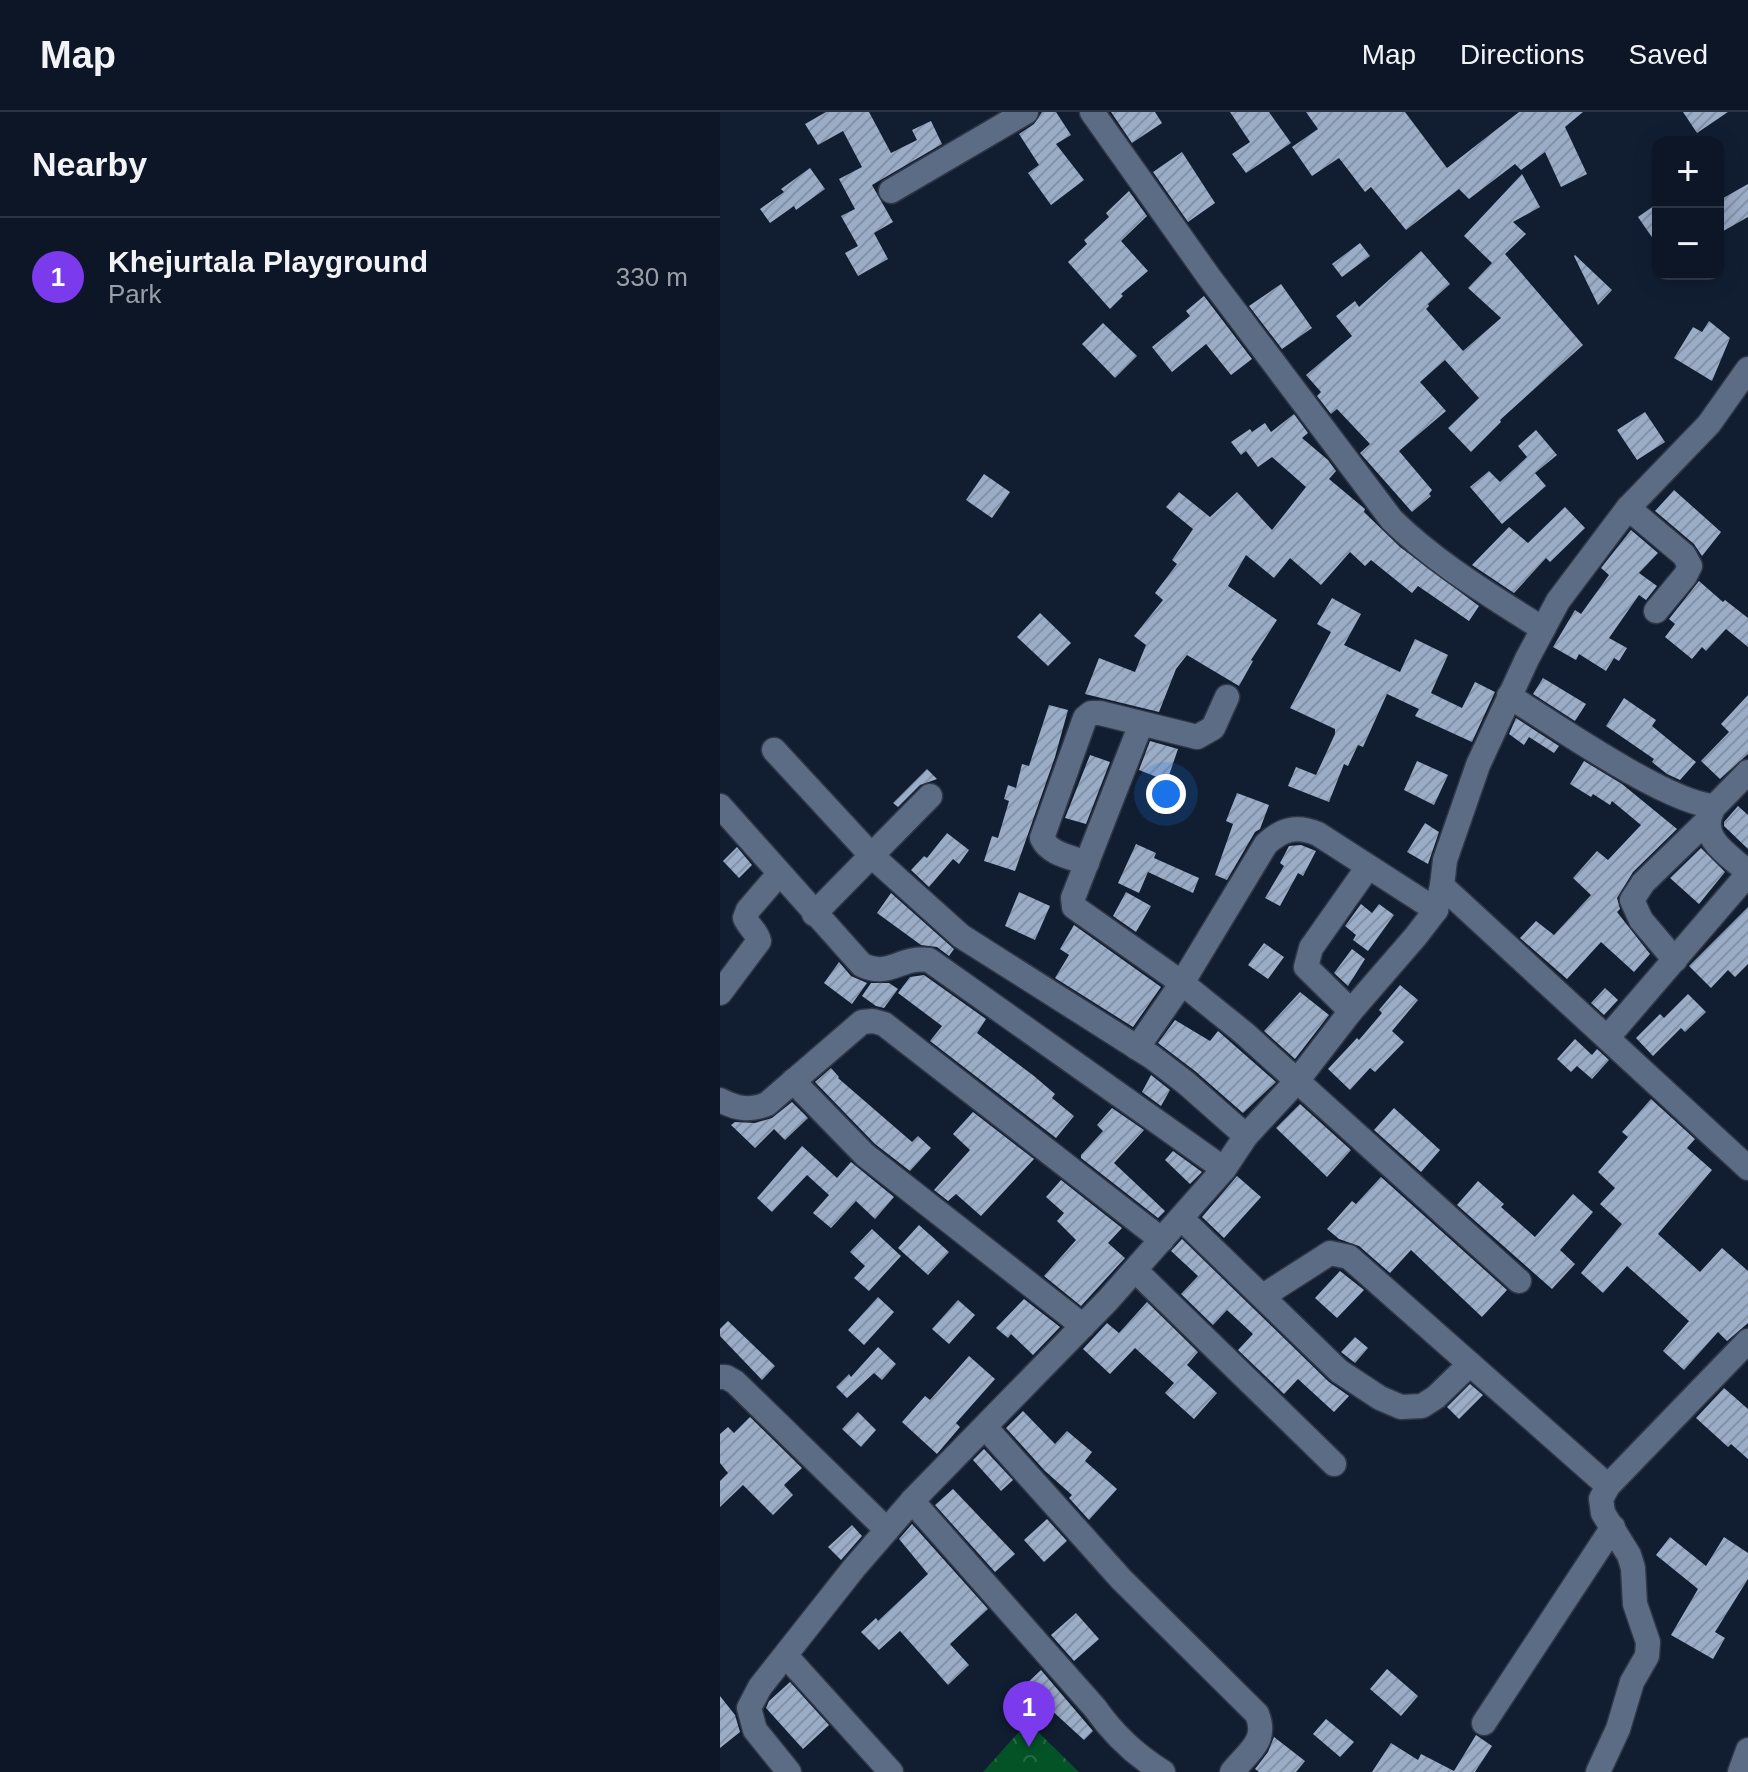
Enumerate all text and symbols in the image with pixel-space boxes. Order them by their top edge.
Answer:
text: Map [40,34,116,76]
text: Map [1362,39,1416,70]
text: Directions [1460,39,1585,70]
text: Saved [1629,39,1708,70]
map controls [1652,136,1724,280]
button: + [1652,136,1724,208]
text: Nearby [32,145,147,183]
button: − [1652,208,1724,280]
text: Khejurtala Playground [108,245,428,278]
text: 1 [51,262,65,292]
text: 330 m [616,262,688,292]
text: Park [108,279,161,309]
your location [1146,774,1186,814]
pin: 1 [1003,1681,1055,1747]

